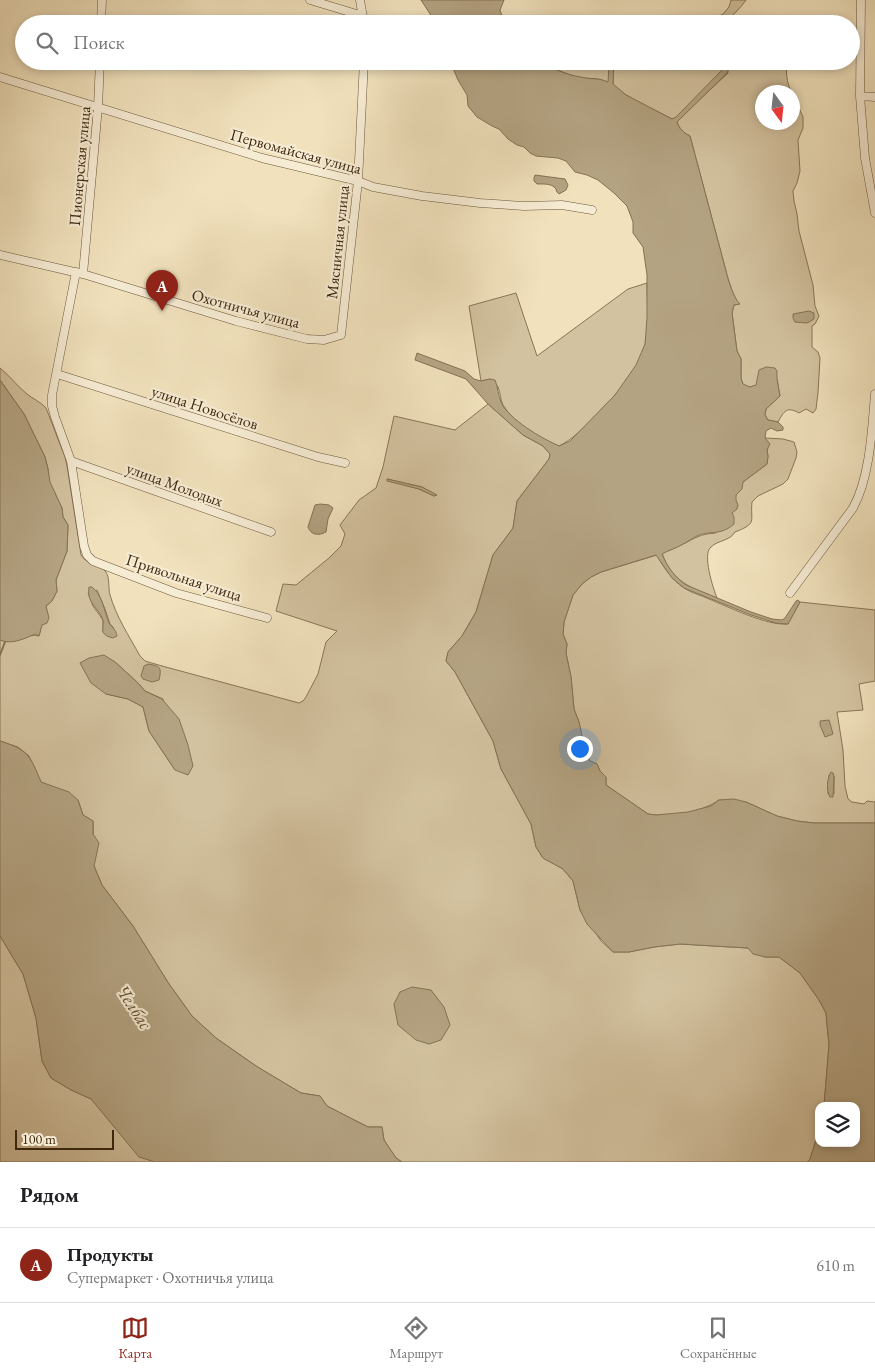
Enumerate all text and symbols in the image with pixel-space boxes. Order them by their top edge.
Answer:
search box [15,15,860,70]
icon: search [33,29,61,57]
text: Поиск [73,30,125,55]
north arrow [755,85,800,130]
street label: Пионерская улица [64,105,95,227]
street label: Первомайская улица [228,124,364,179]
street label: Мясничная улица [321,184,354,300]
pin: A [146,270,178,311]
street label: Охотничья улица [189,284,303,333]
street label: улица Новосёлов [149,380,261,435]
street label: улица Молодых [124,457,226,512]
street label: Привольная улица [123,549,245,606]
your location [567,736,593,762]
water label: Челбас [112,980,157,1034]
map controls [815,1102,860,1147]
button: layers [815,1102,860,1147]
scale bar [15,1127,114,1150]
text: 100 m [22,1130,56,1148]
text: Рядом [20,1181,79,1208]
text: Продукты [67,1242,153,1267]
text: A [30,1255,42,1276]
text: 610 m [816,1255,855,1276]
text: Супермаркет · Охотничья улица [67,1267,274,1288]
tab: Карта [119,1314,152,1362]
tab: Маршрут [389,1314,443,1362]
tab: Сохранённые [680,1314,756,1362]

